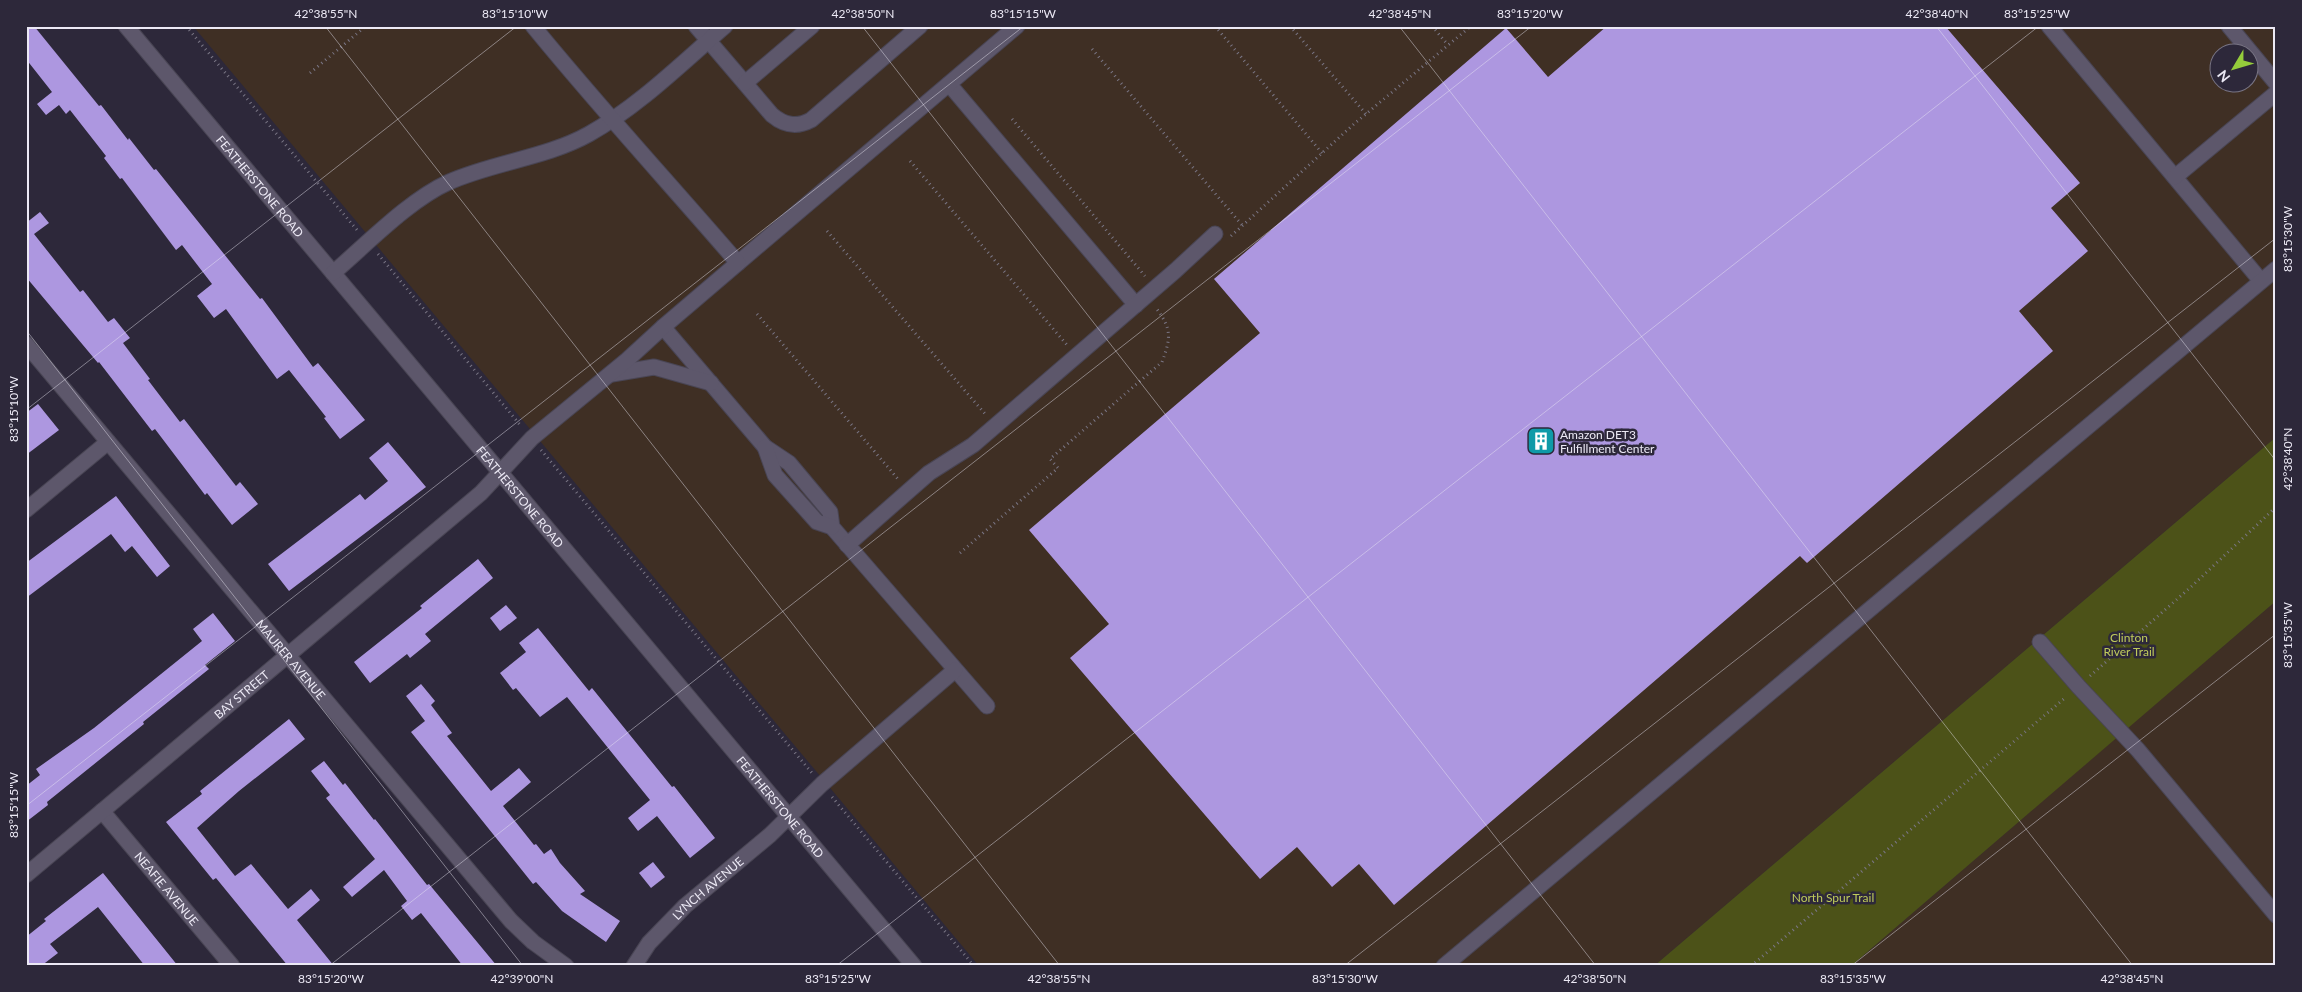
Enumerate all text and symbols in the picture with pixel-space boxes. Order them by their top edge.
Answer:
text: 42°38'55"N [295,6,357,21]
text: 83°15'10"W [482,6,549,21]
text: 42°38'50"N [832,6,894,21]
text: 83°15'15"W [990,6,1057,21]
text: 42°38'45"N [1369,6,1431,21]
text: 83°15'20"W [1497,6,1564,21]
text: 42°38'40"N [1906,6,1968,21]
text: 83°15'25"W [2004,6,2071,21]
north arrow [2210,42,2260,92]
text: N [2213,67,2233,86]
street label: FEATHERSTONE ROAD [213,132,307,240]
text: 83°15'30"W [2280,205,2295,272]
text: 83°15'10"W [6,375,21,442]
building icon: Amazon DET3 Fulfillment Center [1526,426,1556,456]
place label: Amazon DET3 Fulfillment Center [1560,427,1655,456]
text: 42°38'40"N [2280,428,2295,490]
street label: FEATHERSTONE ROAD [474,443,567,550]
text: 83°15'35"W [2280,601,2295,668]
street label: MAURER AVENUE [253,616,329,703]
park label: Clinton River Trail [2103,630,2155,659]
street label: BAY STREET [211,667,272,722]
street label: FEATHERSTONE ROAD [734,753,827,861]
text: 83°15'15"W [6,771,21,838]
street label: NEAFIE AVENUE [132,849,202,928]
street label: LYNCH AVENUE [669,853,746,922]
park label: North Spur Trail [1792,890,1874,905]
text: 83°15'20"W [298,971,365,986]
text: 42°39'00"N [491,971,553,986]
text: 83°15'25"W [805,971,872,986]
text: 42°38'55"N [1028,971,1090,986]
text: 83°15'30"W [1312,971,1379,986]
text: 42°38'50"N [1564,971,1626,986]
text: 83°15'35"W [1820,971,1887,986]
text: 42°38'45"N [2101,971,2163,986]

